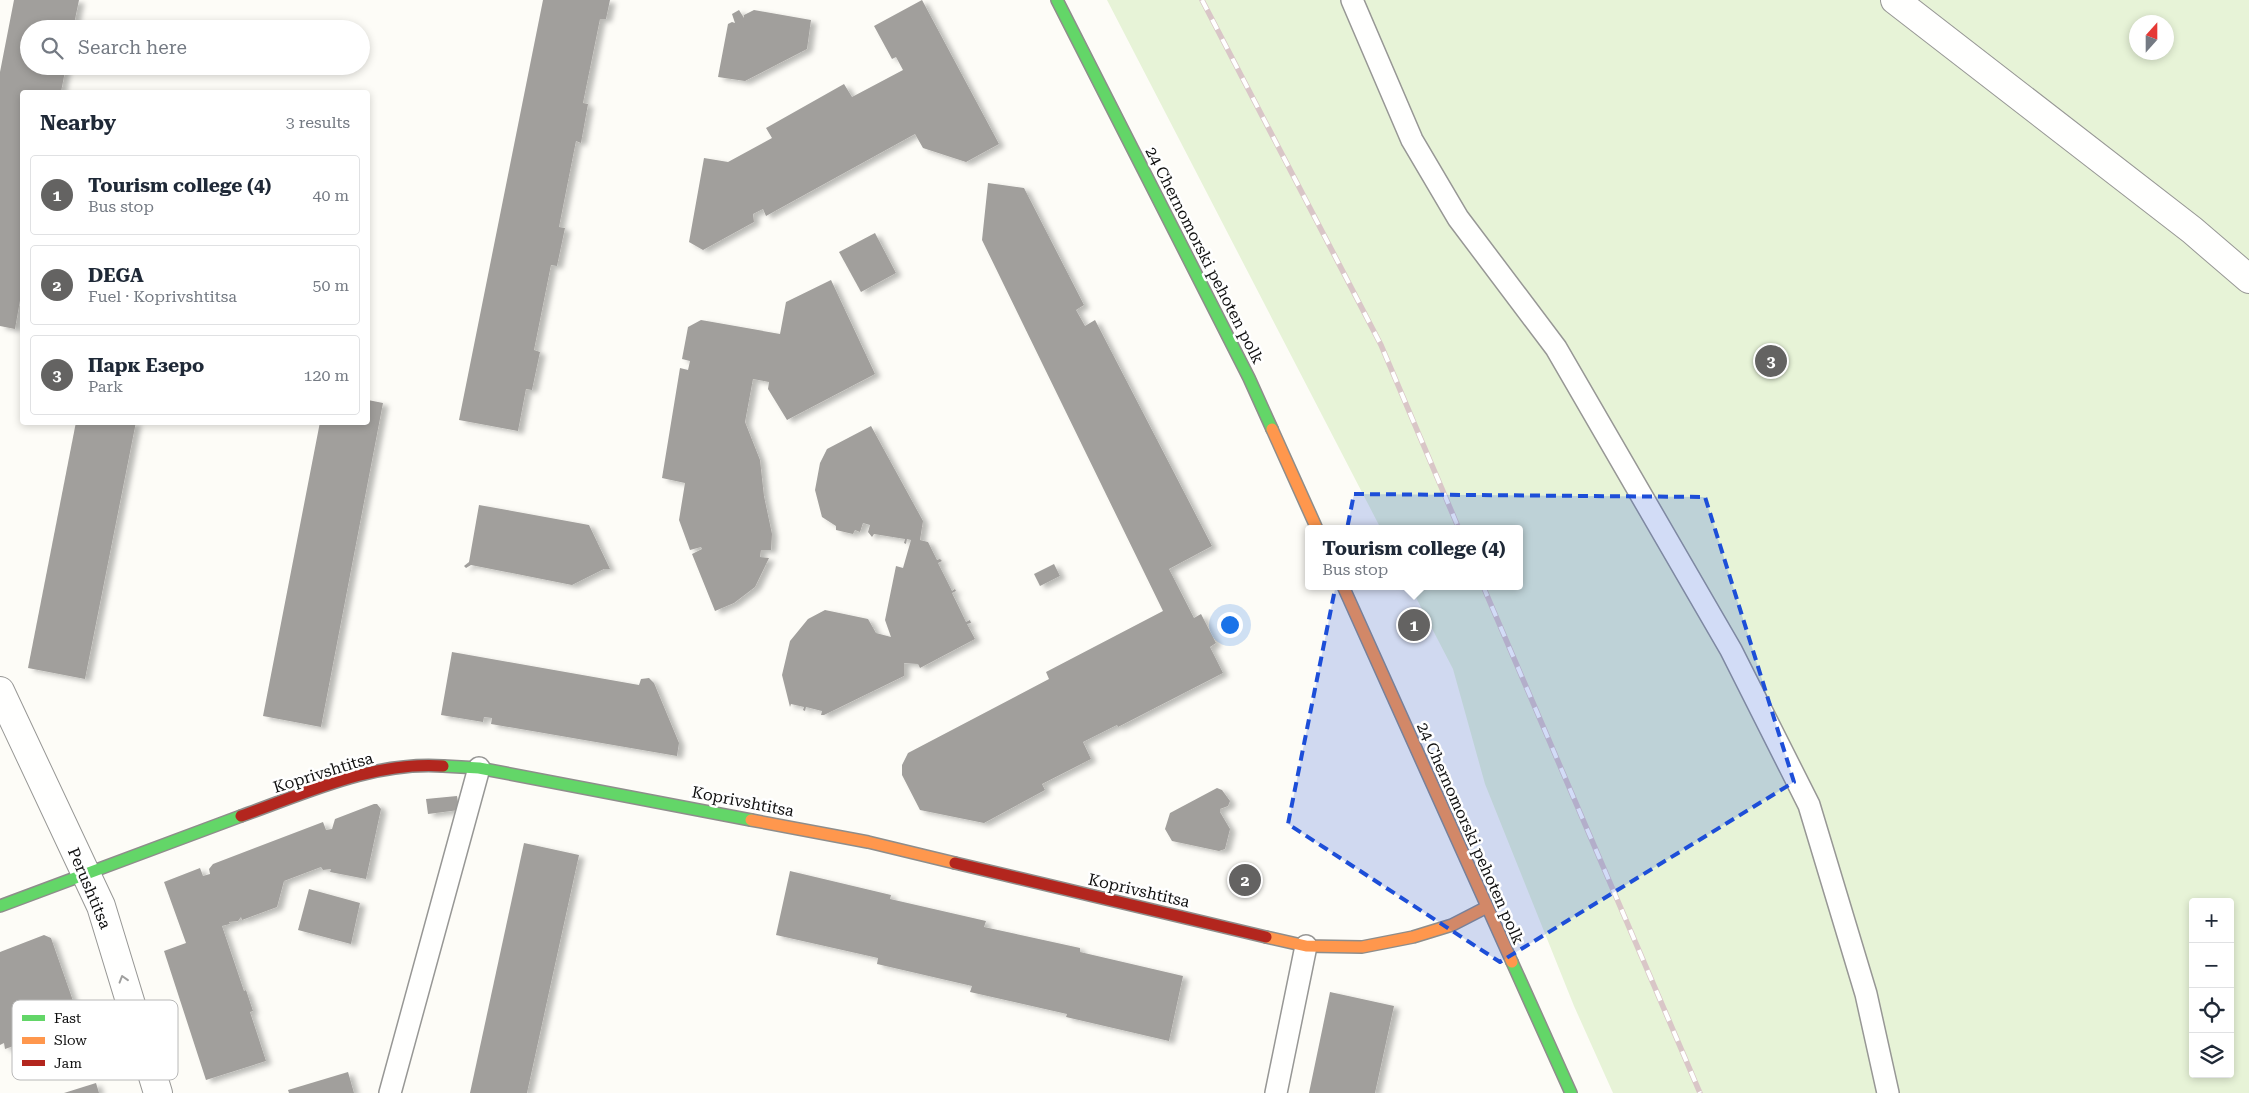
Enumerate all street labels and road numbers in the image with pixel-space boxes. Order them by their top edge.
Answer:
street label: 24 Chernomorski pehoten polk [1141,144,1268,367]
street label: 24 Chernomorski pehoten polk [1413,719,1528,947]
street label: Koprivshtitsa [271,748,376,797]
street label: Koprivshtitsa [690,782,796,821]
street label: Perushtitsa [64,845,115,932]
street label: Koprivshtitsa [1086,870,1192,911]

